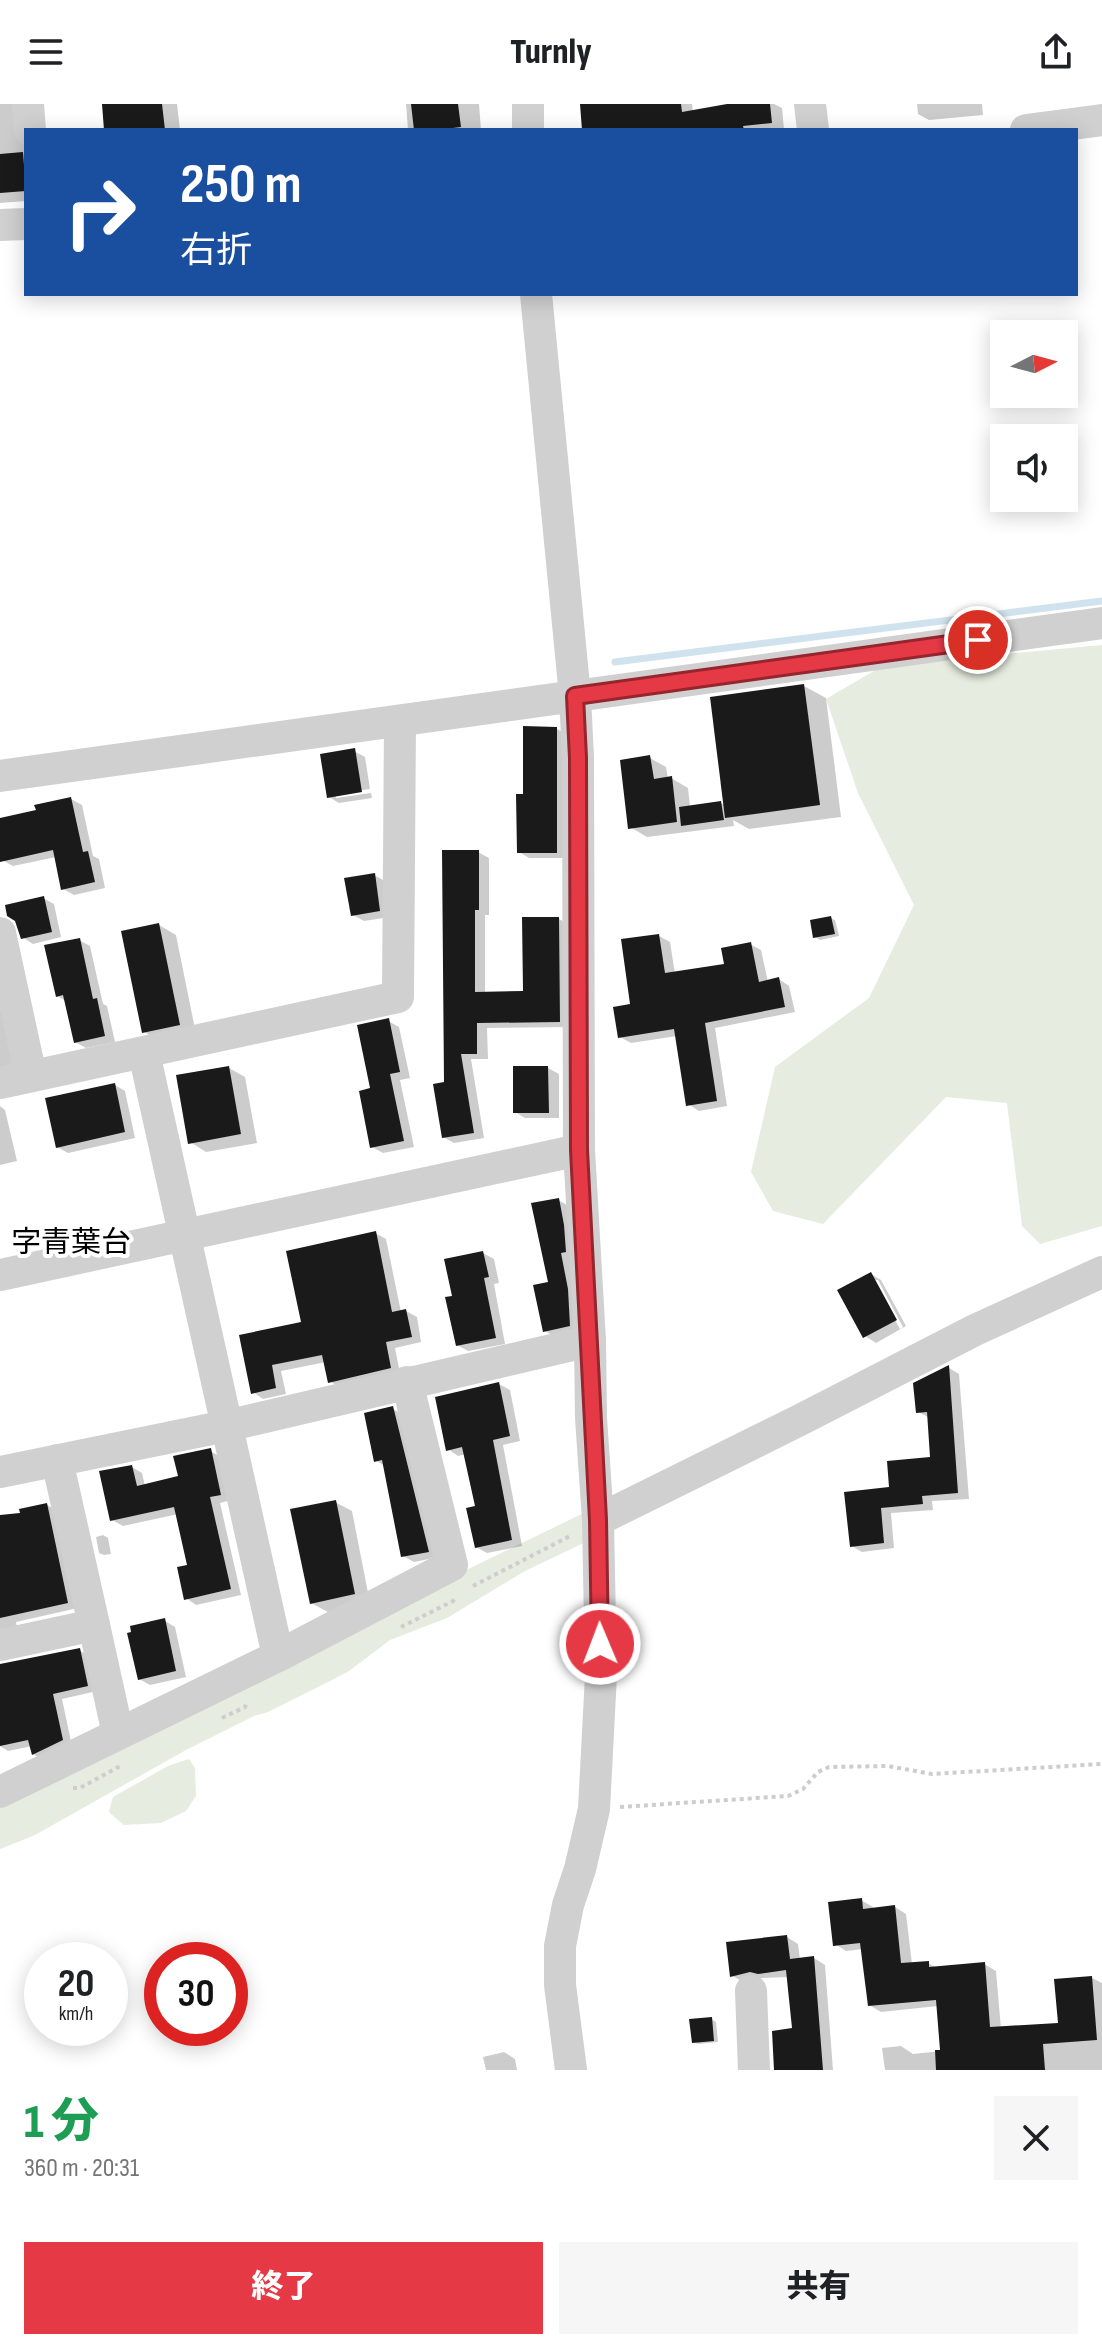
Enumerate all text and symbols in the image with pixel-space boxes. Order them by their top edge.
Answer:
icon: menu [24,30,68,74]
icon: share [1034,30,1078,74]
text: Turnly [510,31,592,74]
text: 250 m [180,152,302,219]
icon: right [48,160,152,264]
text: 右折 [180,230,252,273]
north arrow [990,320,1078,408]
map controls [990,320,1078,512]
button: sound [990,424,1078,512]
pin [944,606,1012,674]
icon: arrive [956,618,1000,662]
district label: 字青葉台 [11,1225,131,1261]
position arrow [558,1602,642,1686]
speed limit sign: 30 [144,1942,248,2046]
text: 20 [58,1960,94,2008]
text: km/h [59,2002,93,2026]
text: 1 分 [24,2094,99,2151]
button: close [994,2096,1078,2180]
text: 360 m · 20:31 [24,2153,139,2184]
button: 終了 [24,2242,543,2334]
button: 共有 [559,2242,1078,2334]

